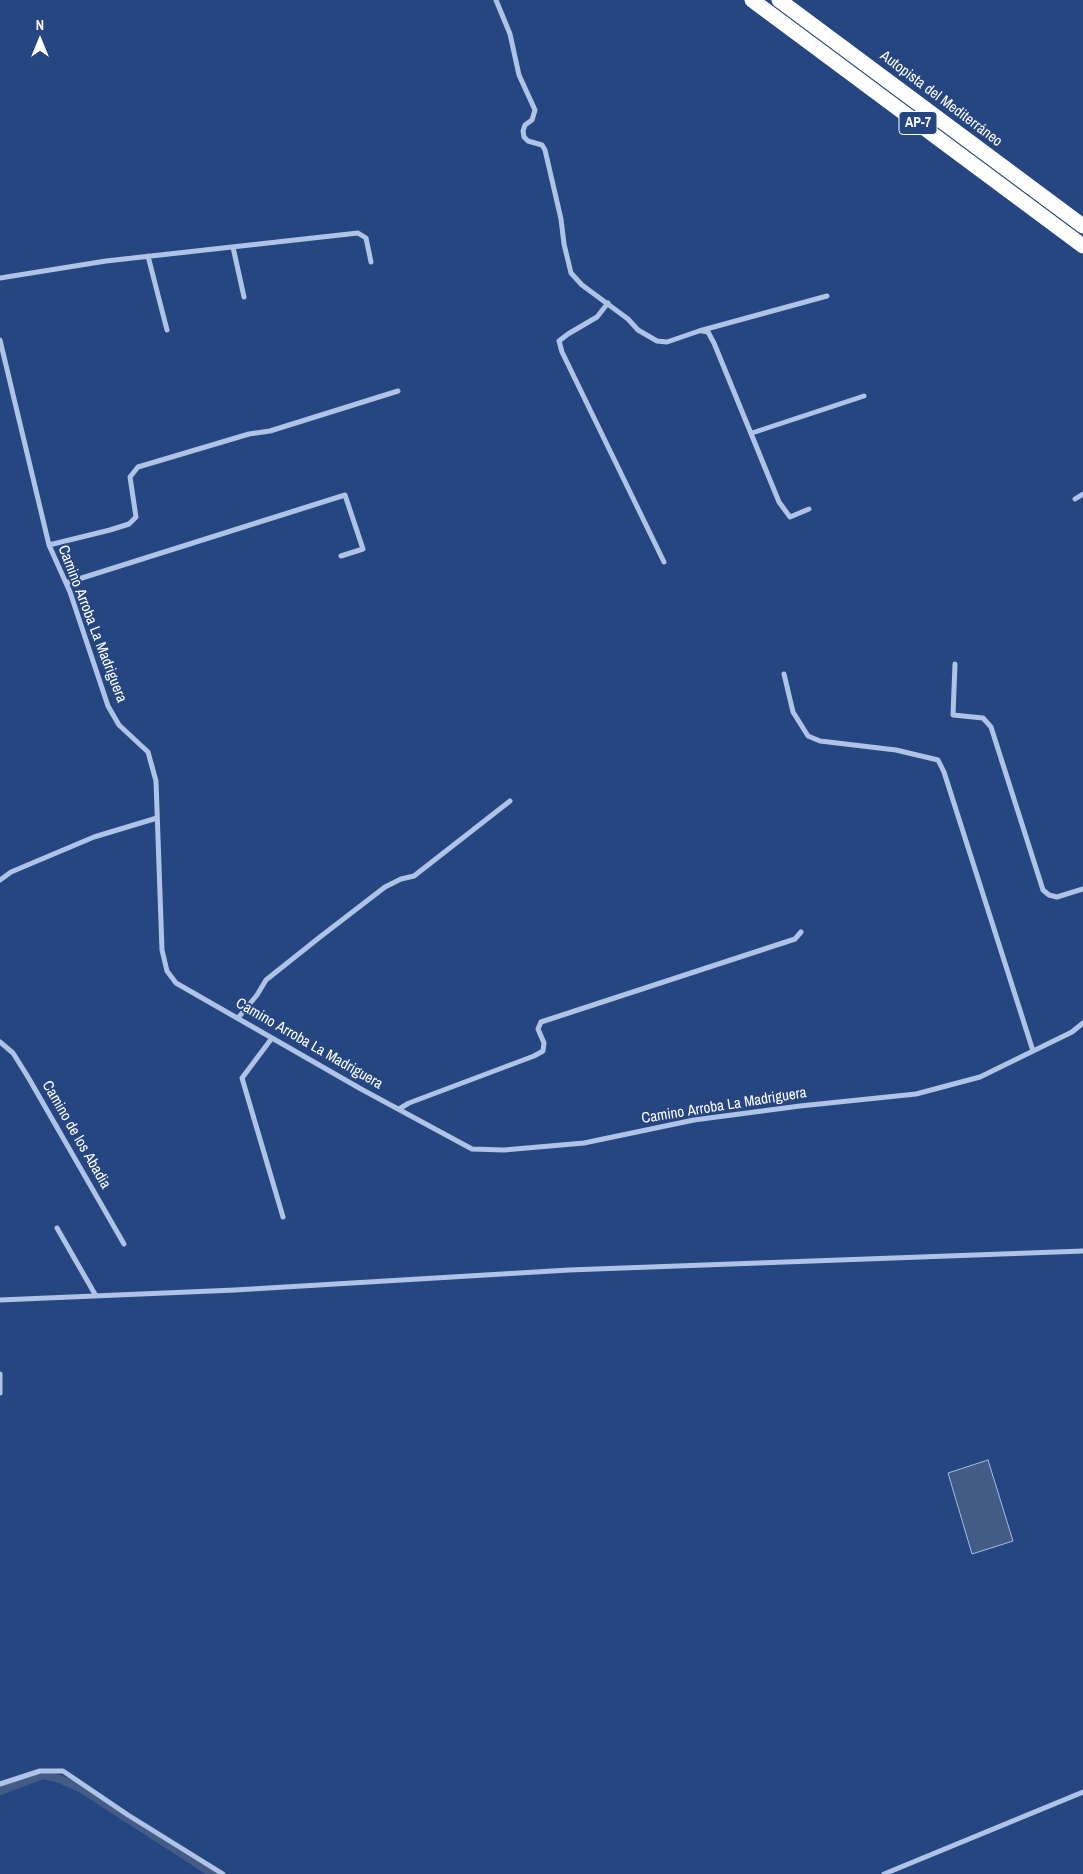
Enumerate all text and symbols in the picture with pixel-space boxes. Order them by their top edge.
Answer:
north arrow [15,15,65,65]
text: N [36,16,44,34]
street label: Autopista del Mediterráneo [876,47,1006,151]
road number: AP-7 [899,112,937,134]
street label: Camino Arroba La Madriguera [54,543,130,705]
street label: Camino Arroba La Madriguera [232,995,386,1093]
street label: Camino de los Abadia [38,1078,114,1192]
street label: Camino Arroba La Madriguera [640,1084,808,1128]

